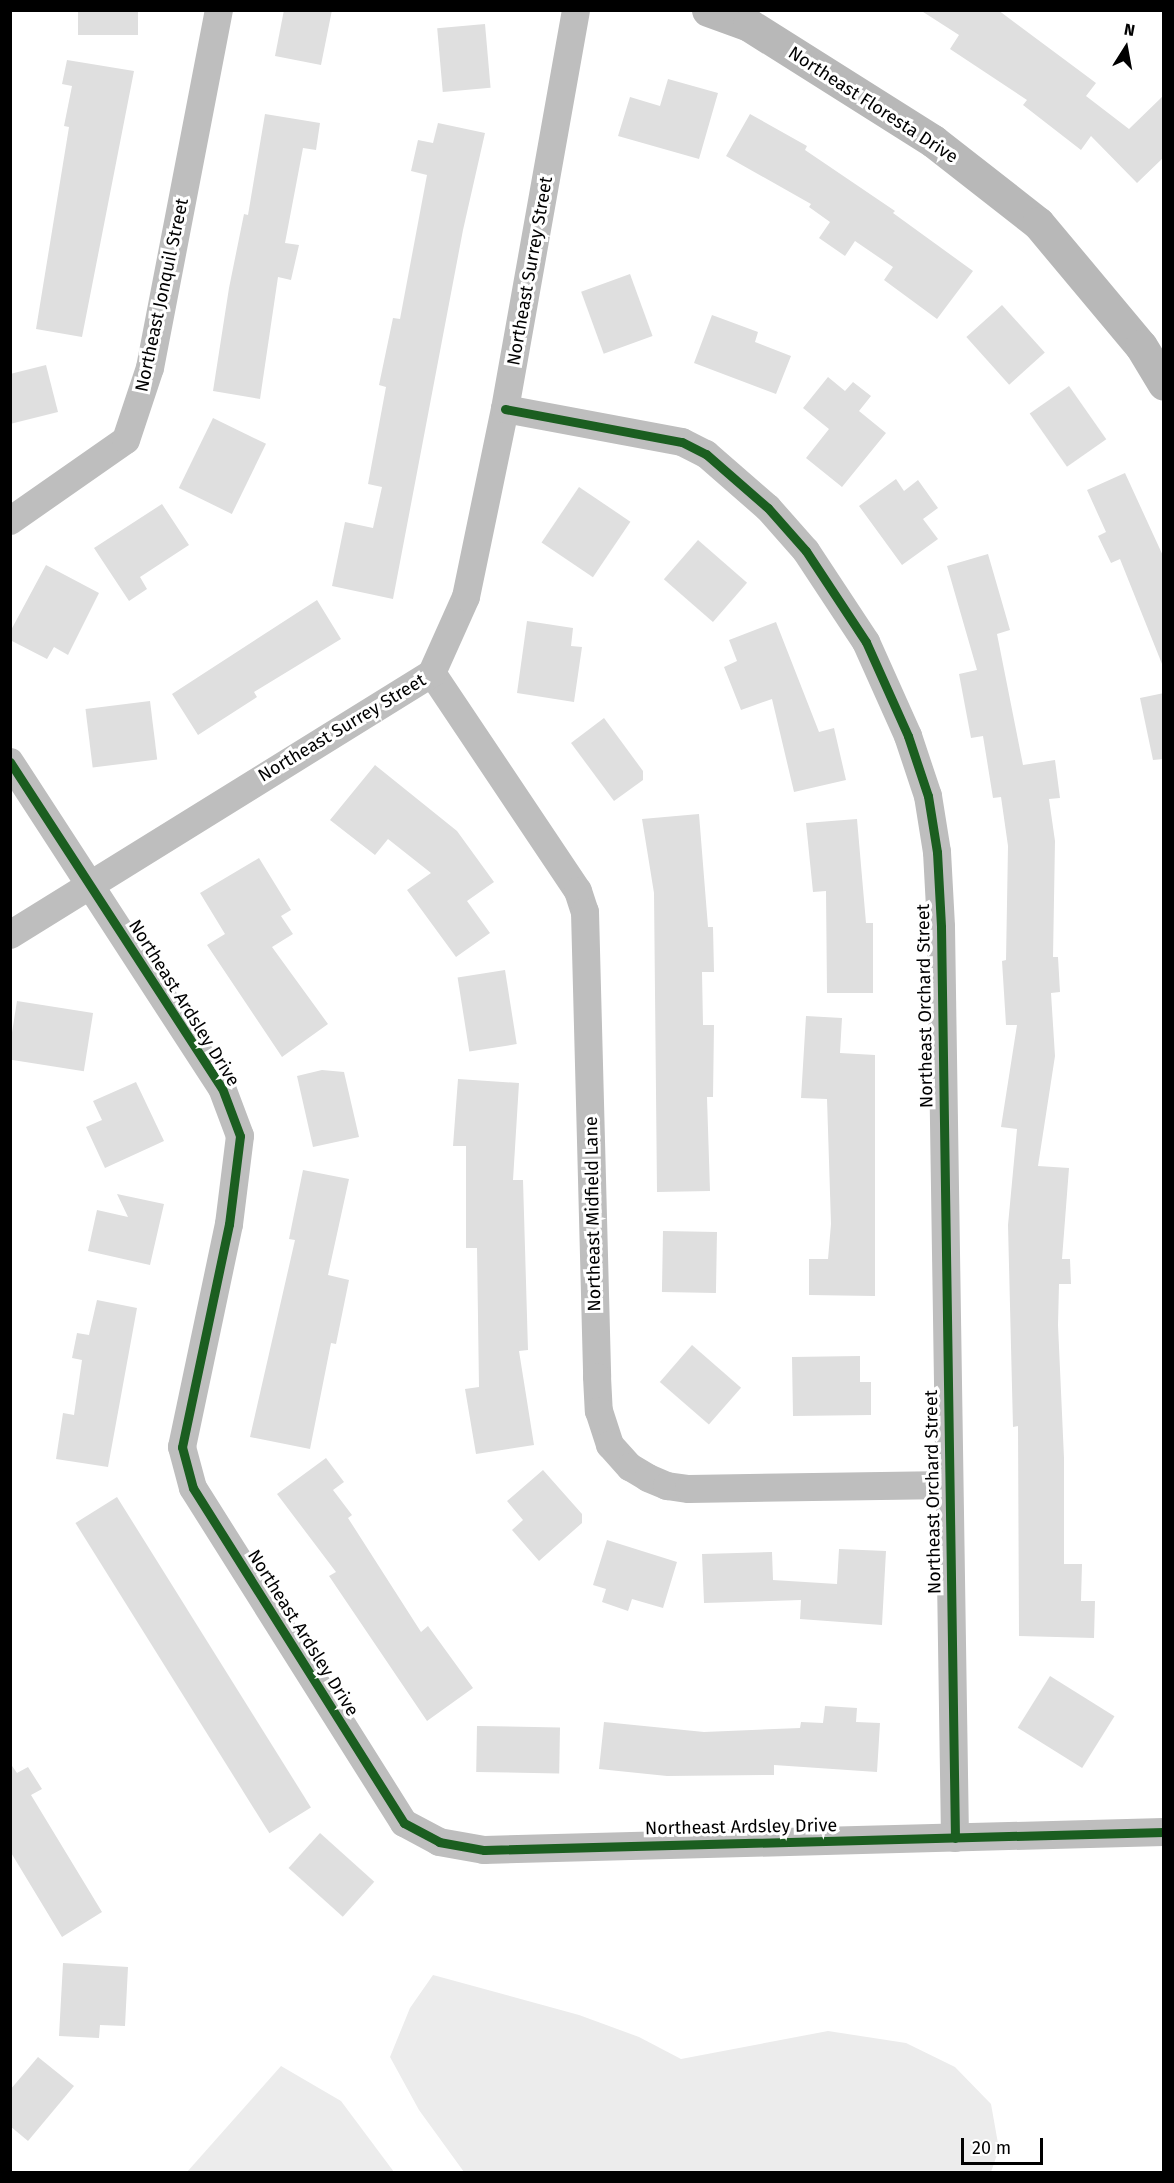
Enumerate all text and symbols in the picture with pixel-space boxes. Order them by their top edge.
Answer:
north arrow [1096,18,1156,78]
text: N [1123,20,1137,40]
street label: Northeast Floresta Drive [784,42,962,168]
street label: Northeast Surrey Street [503,175,557,367]
street label: Northeast Jonquil Street [131,196,193,394]
street label: Northeast Surrey Street [254,669,430,787]
street label: Northeast Orchard Street [912,904,938,1108]
street label: Northeast Ardsley Drive [124,916,244,1090]
street label: Northeast Midfield Lane [580,1116,606,1312]
street label: Northeast Orchard Street [920,1390,946,1594]
street label: Northeast Ardsley Drive [243,1546,363,1720]
street label: Northeast Ardsley Drive [645,1815,837,1839]
scale bar [964,2126,1046,2164]
text: 20 m [972,2137,1011,2159]

